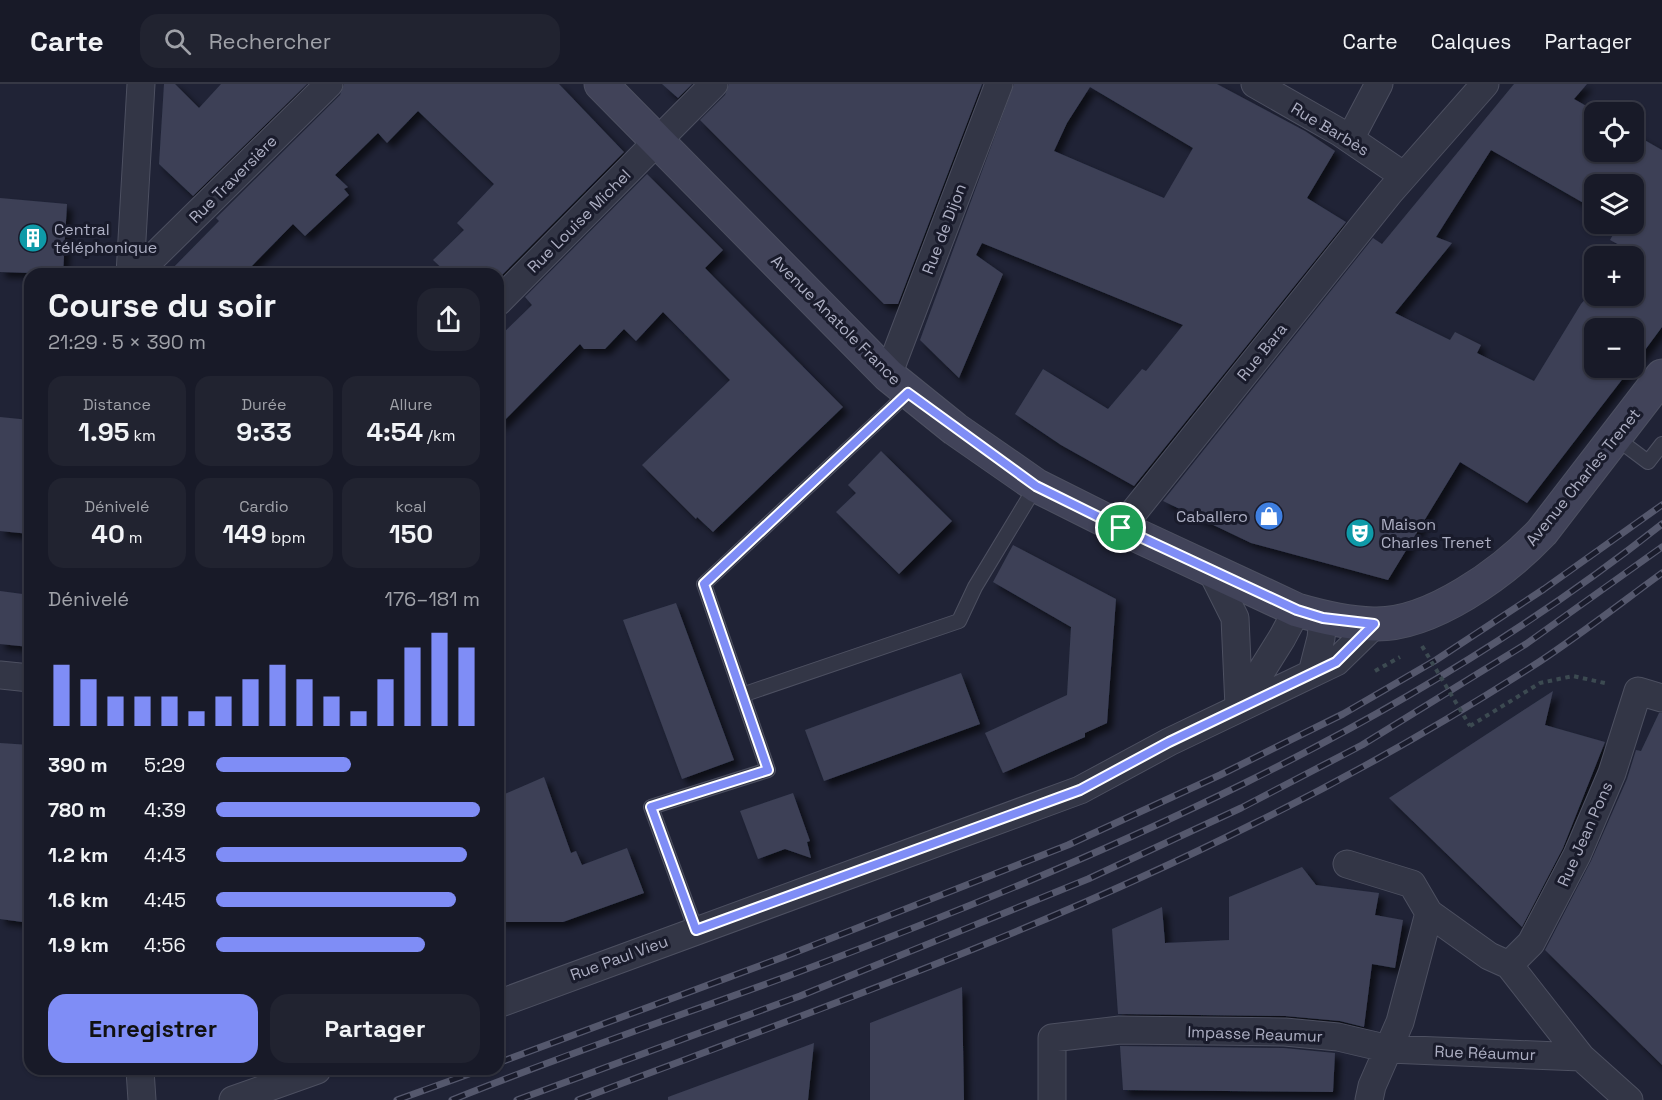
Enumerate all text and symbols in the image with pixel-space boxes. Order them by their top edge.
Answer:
search box [140,14,560,68]
text: Carte [30,23,104,59]
icon: search [161,25,194,58]
text: Rechercher [209,27,331,55]
text: Carte [1343,28,1398,55]
text: Calques [1431,28,1511,55]
text: Partager [1544,28,1632,55]
street label: Rue Barbès [1287,97,1373,161]
map controls [1584,102,1644,378]
button: locate [1584,102,1644,162]
street label: Rue Traversière [184,130,282,228]
street label: Rue Louise Michel [523,165,635,277]
button: layers [1584,174,1644,234]
street label: Rue de Dijon [917,181,971,277]
place label: Central téléphonique [54,219,157,258]
building icon: Central téléphonique [17,222,49,254]
button: + [1584,246,1644,306]
street label: Avenue Anatole France [766,250,906,390]
text: Course du soir [48,285,276,327]
button: share [417,288,480,351]
button: − [1584,318,1644,378]
street label: Rue Bara [1232,319,1292,385]
text: 21:29 · 5 × 390 m [48,329,206,355]
text: Distance [83,394,151,415]
text: Durée [241,394,287,415]
text: Allure [390,394,432,415]
street label: Avenue Charles Trenet [1521,404,1645,550]
text: 1.95 [78,415,129,449]
text: 9:33 [236,415,292,449]
text: 4:54 [367,415,423,449]
text: km [129,425,156,446]
text: /km [423,425,455,446]
text: Dénivelé [85,496,149,517]
text: Cardio [239,496,289,517]
text: kcal [396,496,426,517]
shop icon: Caballero [1253,500,1285,532]
pin [1095,502,1146,553]
place label: Caballero [1176,506,1248,527]
icon: arrive [1104,511,1137,544]
place label: Maison Charles Trenet [1381,514,1492,553]
text: 40 [91,517,125,551]
text: 149 [223,517,267,551]
text: 150 [389,517,433,551]
theatre icon: Maison Charles Trenet [1344,517,1376,549]
text: m [125,527,143,548]
text: bpm [267,527,305,548]
text: Dénivelé [48,586,129,612]
text: 176–181 m [385,586,480,612]
text: 390 m [48,752,108,778]
text: 5:29 [144,752,185,778]
street label: Rue Jean Pons [1553,778,1617,890]
text: 780 m [48,797,106,823]
text: 4:39 [144,797,186,823]
text: 1.2 km [48,842,108,868]
text: 4:43 [144,842,186,868]
text: 1.6 km [48,887,109,913]
text: 4:45 [144,887,186,913]
street label: Rue Paul Vieu [567,931,671,985]
text: 1.9 km [48,932,109,958]
text: 4:56 [144,932,186,958]
button: Enregistrer [48,994,258,1063]
button: Partager [270,994,480,1063]
street label: Impasse Reaumur [1187,1021,1323,1047]
street label: Rue Réaumur [1434,1041,1536,1065]

